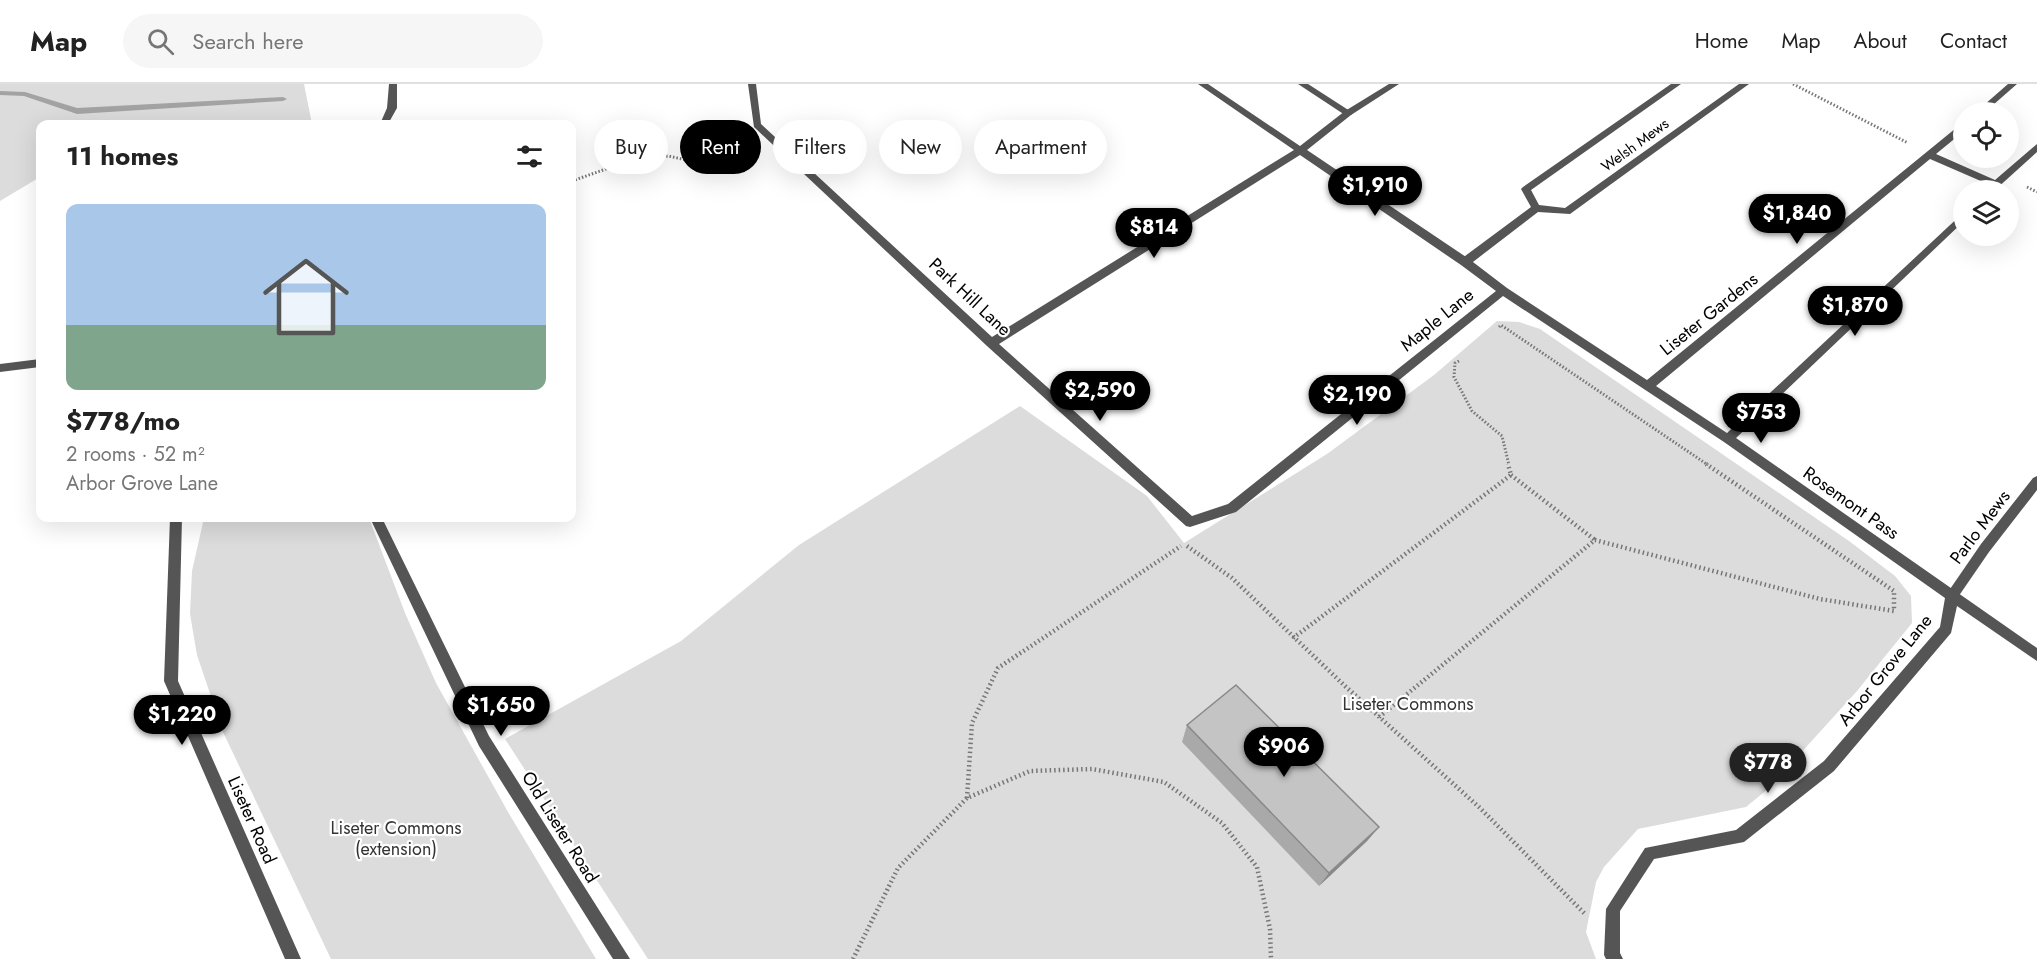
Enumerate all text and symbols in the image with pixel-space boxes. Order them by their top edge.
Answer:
search box [123,14,543,68]
text: Map [30,21,87,62]
icon: search [144,25,177,58]
text: Search here [192,25,304,57]
text: Home [1695,26,1748,56]
text: Map [1781,26,1821,56]
text: About [1854,26,1907,56]
text: Contact [1940,26,2007,56]
map controls [1953,102,2019,246]
button: locate [1953,102,2019,168]
street label: Welsh Mews [1597,113,1673,177]
chip: Buy [594,120,668,174]
chip: Rent [680,120,761,174]
chip: Filters [773,120,867,174]
chip: New [879,120,962,174]
chip: Apartment [974,120,1107,174]
text: 11 homes [66,137,178,175]
icon: filters [513,140,546,173]
pin: $1,910 [1326,166,1424,217]
text: $1,910 [1342,171,1408,200]
button: layers [1953,180,2019,246]
pin: $1,840 [1748,194,1846,245]
text: $1,840 [1763,199,1831,228]
pin: $814 [1118,208,1190,259]
text: $814 [1129,213,1179,242]
icon: home [252,243,360,351]
street label: Park Hill Lane [923,252,1017,342]
street label: Liseter Gardens [1654,266,1764,362]
street label: Maple Lane [1395,282,1479,358]
pin: $1,870 [1806,286,1904,337]
text: $1,870 [1822,291,1888,320]
pin: $2,590 [1051,371,1149,422]
pin: $2,190 [1308,375,1406,426]
text: $2,590 [1064,376,1136,405]
text: $2,190 [1323,380,1391,409]
pin: $753 [1725,393,1797,444]
text: $753 [1736,398,1786,427]
text: $778/mo [66,402,180,440]
text: 2 rooms · 52 m² [66,440,205,469]
street label: Rosemont Pass [1798,460,1904,546]
text: Arbor Grove Lane [66,469,218,498]
street label: Parlo Mews [1944,485,2016,569]
street label: Arbor Grove Lane [1832,609,1938,731]
pin: $1,650 [452,686,550,737]
text: $1,650 [467,691,535,720]
park label: Liseter Commons [1342,691,1474,717]
pin: $1,220 [133,695,231,746]
text: $1,220 [148,700,216,729]
pin: $906 [1248,727,1320,778]
text: $906 [1258,732,1310,761]
pin: $778 [1732,743,1804,794]
text: $778 [1743,748,1793,777]
street label: Old Liseter Road [515,766,605,888]
street label: Liseter Road [221,772,283,868]
park label: Liseter Commons (extension) [330,815,462,862]

